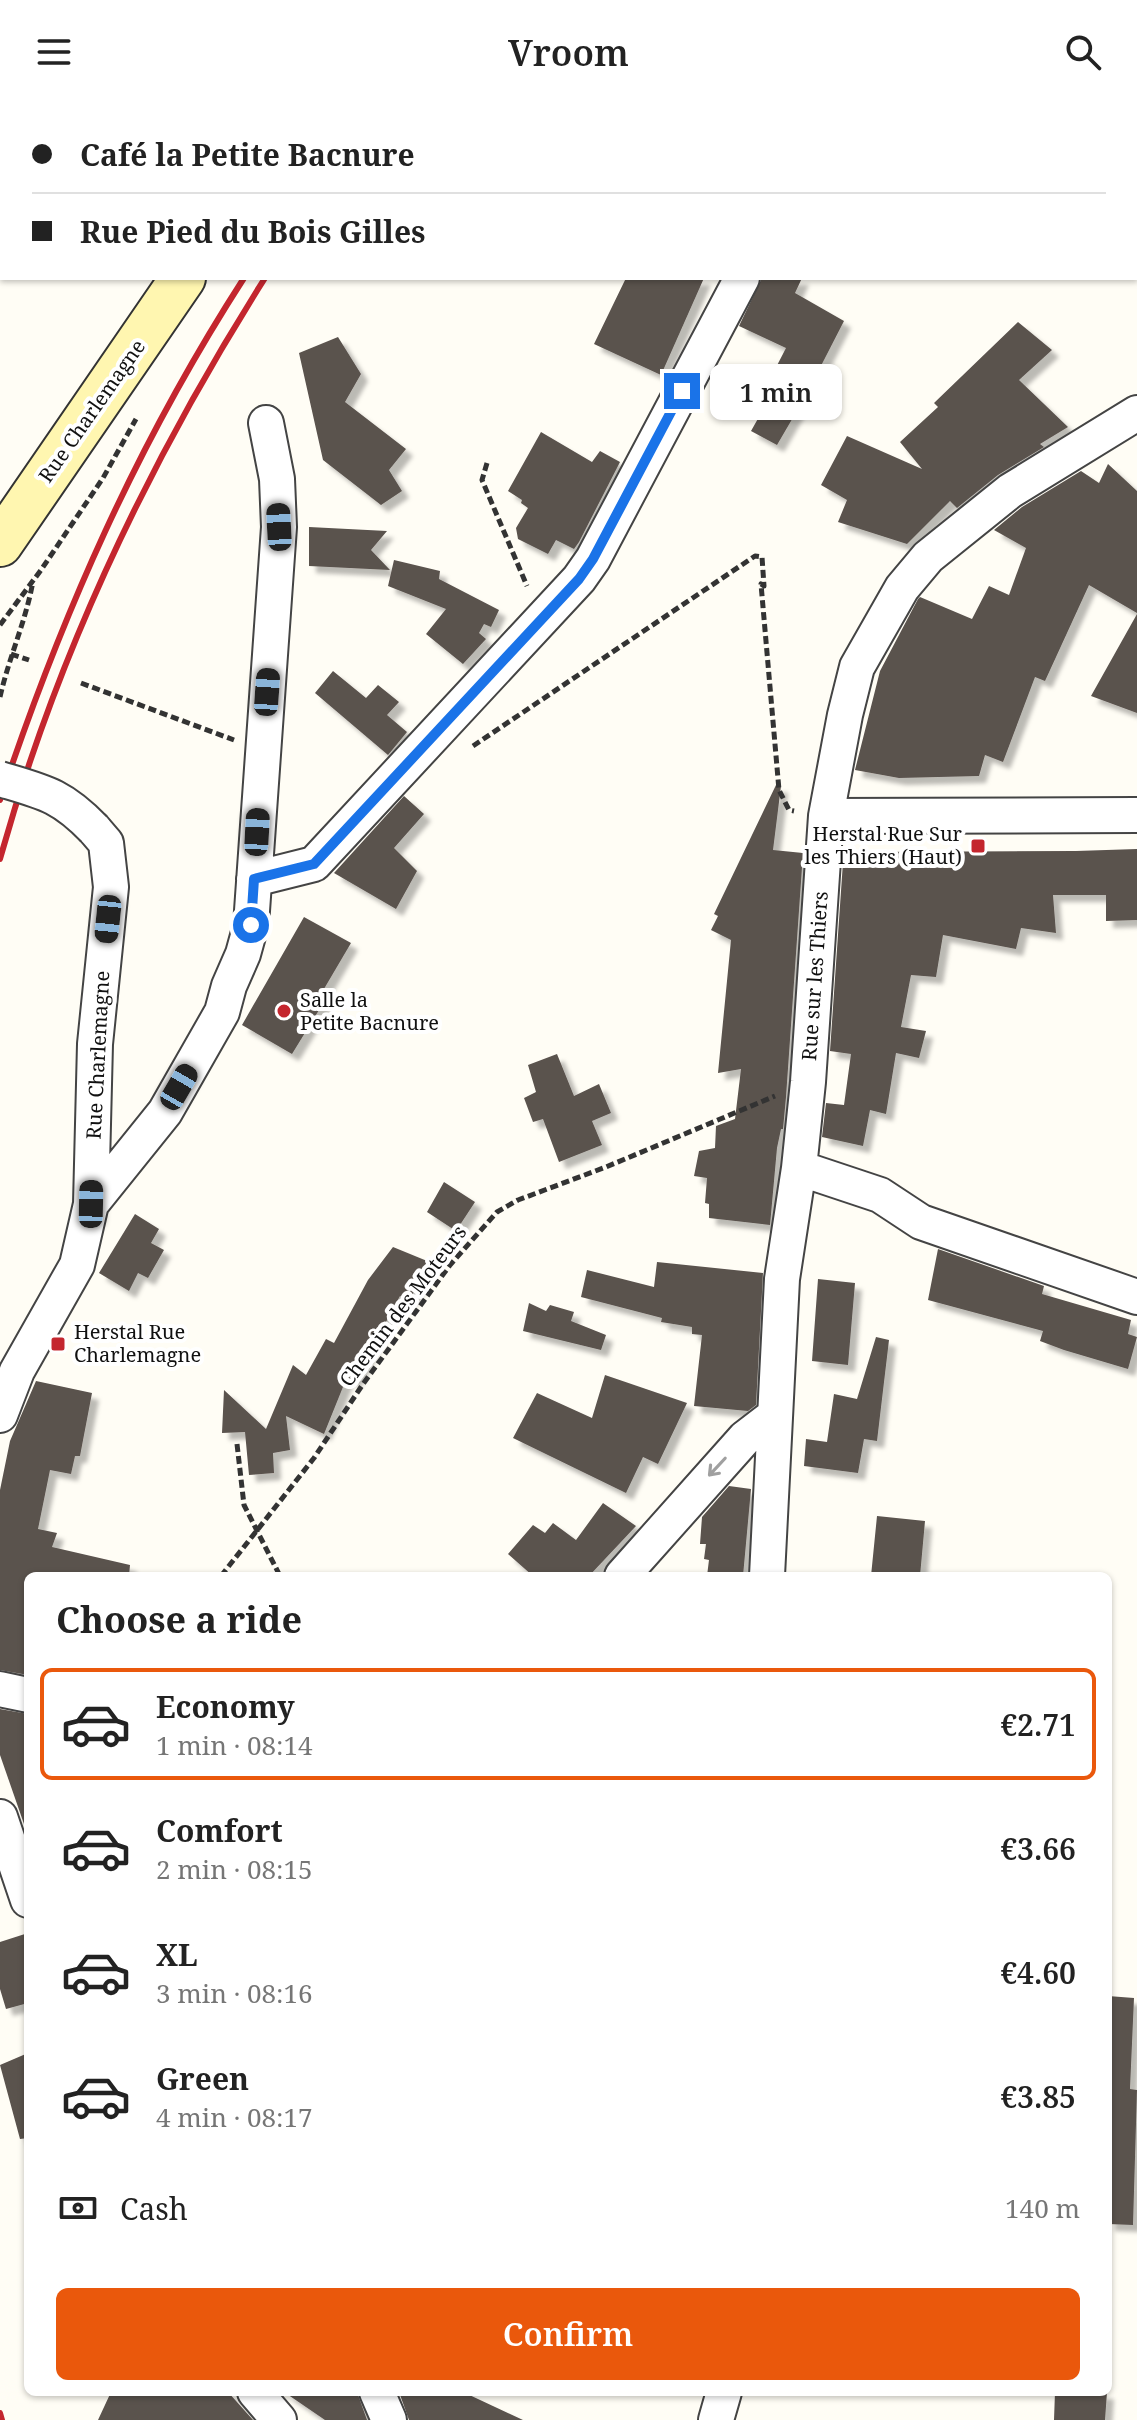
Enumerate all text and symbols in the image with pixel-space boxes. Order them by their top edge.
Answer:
text: Vroom [508,28,629,77]
icon: menu [32,30,76,74]
icon: search [1061,30,1105,74]
text: Café la Petite Bacnure [80,134,415,175]
text: Rue Pied du Bois Gilles [80,211,425,252]
street label: Rue Charlemagne [32,334,151,488]
callout: 1 min [710,363,842,419]
route end [664,373,700,409]
text: 1 min [740,374,812,410]
car [266,502,292,552]
car [253,667,281,717]
car [244,807,270,857]
place label: Herstal Rue Sur les Thiers (Haut) [804,820,963,870]
marker: Herstal Rue Sur les Thiers (Haut) [969,837,987,855]
street label: Rue sur les Thiers [795,890,834,1062]
car [94,894,122,944]
route start [233,907,269,943]
street label: Rue Charlemagne [80,970,115,1140]
place label: Salle la Petite Bacnure [300,986,439,1036]
marker: Salle la Petite Bacnure [275,1002,293,1020]
car [157,1060,201,1114]
car [79,1180,103,1228]
street label: Chemin des Moteurs [333,1220,472,1392]
place label: Herstal Rue Charlemagne [74,1318,201,1368]
marker: Herstal Rue Charlemagne [49,1335,67,1353]
one-way arrow [708,1457,727,1477]
text: Choose a ride [56,1595,302,1644]
text: Economy [156,1686,295,1727]
icon: car [60,1688,132,1760]
text: €2.71 [1000,1704,1076,1745]
text: 1 min · 08:14 [156,1727,313,1763]
text: Comfort [156,1810,283,1851]
icon: car [60,1812,132,1884]
text: €3.66 [1000,1828,1076,1869]
text: 2 min · 08:15 [156,1851,313,1887]
text: XL [156,1934,198,1975]
icon: car [60,1936,132,2008]
text: €4.60 [1000,1952,1076,1993]
text: 3 min · 08:16 [156,1975,313,2011]
text: Green [156,2058,249,2099]
icon: car [60,2060,132,2132]
text: €3.85 [1000,2076,1076,2117]
text: 4 min · 08:17 [156,2099,313,2135]
icon: cash [56,2186,100,2230]
text: Cash [120,2188,188,2229]
text: 140 m [1005,2190,1080,2226]
button: Confirm [56,2288,1080,2380]

